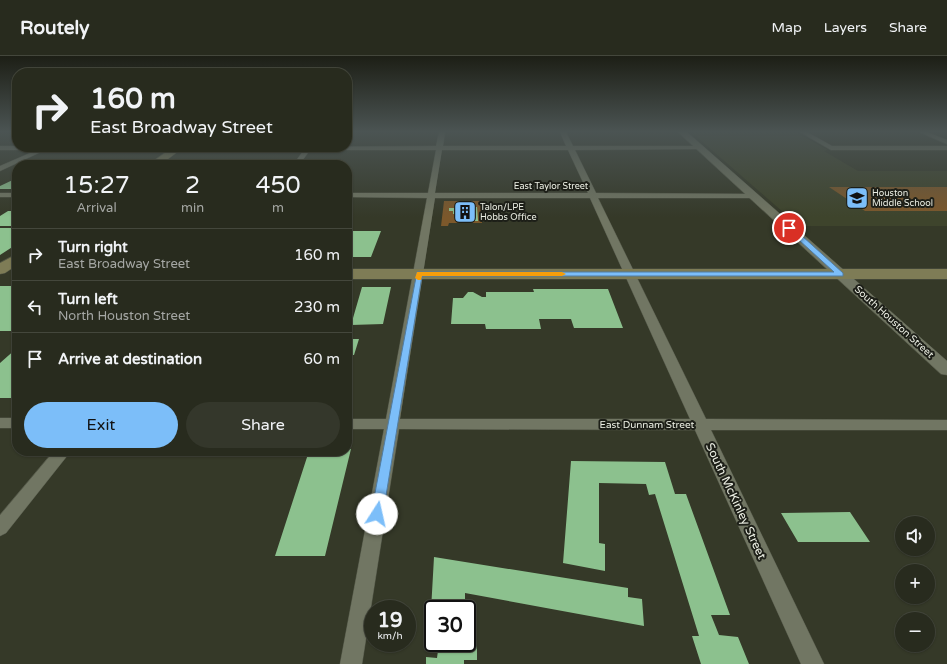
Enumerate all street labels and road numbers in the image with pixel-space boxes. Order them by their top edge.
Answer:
street label: East Taylor Street [514,181,589,192]
street label: South Houston Street [852,283,936,361]
street label: East Dunnam Street [600,419,695,431]
street label: South McKinley Street [703,441,769,562]

